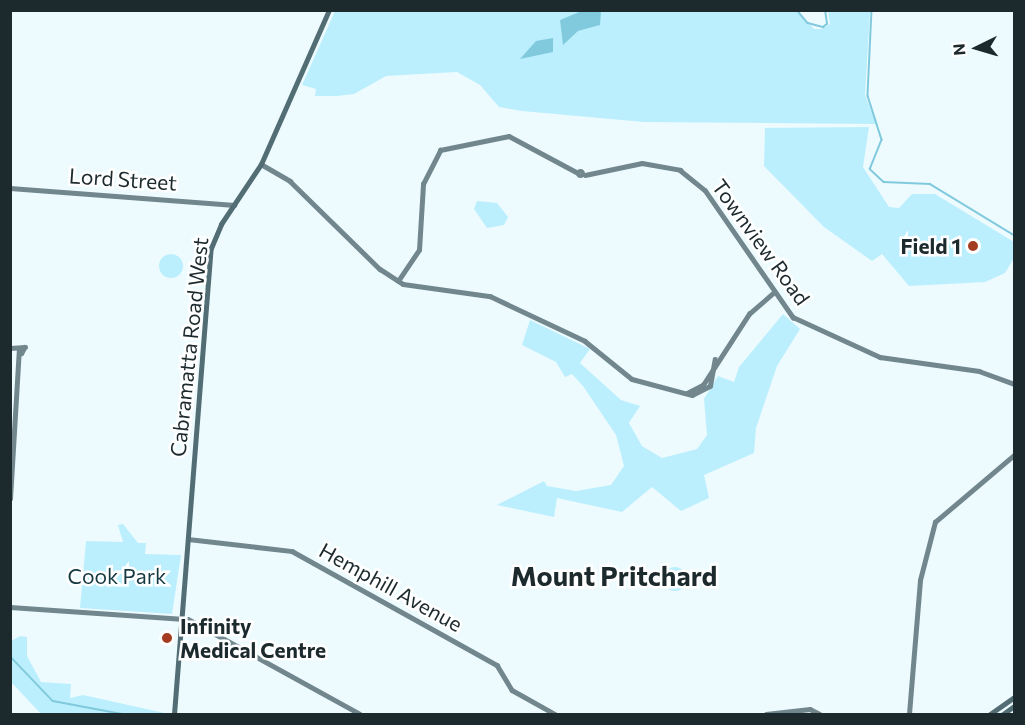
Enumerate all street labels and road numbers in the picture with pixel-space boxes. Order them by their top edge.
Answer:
street label: Lord Street [68,163,178,195]
street label: Townview Road [707,174,815,310]
street label: Cabramatta Road West [165,236,213,458]
street label: Hemphill Avenue [315,537,467,637]

